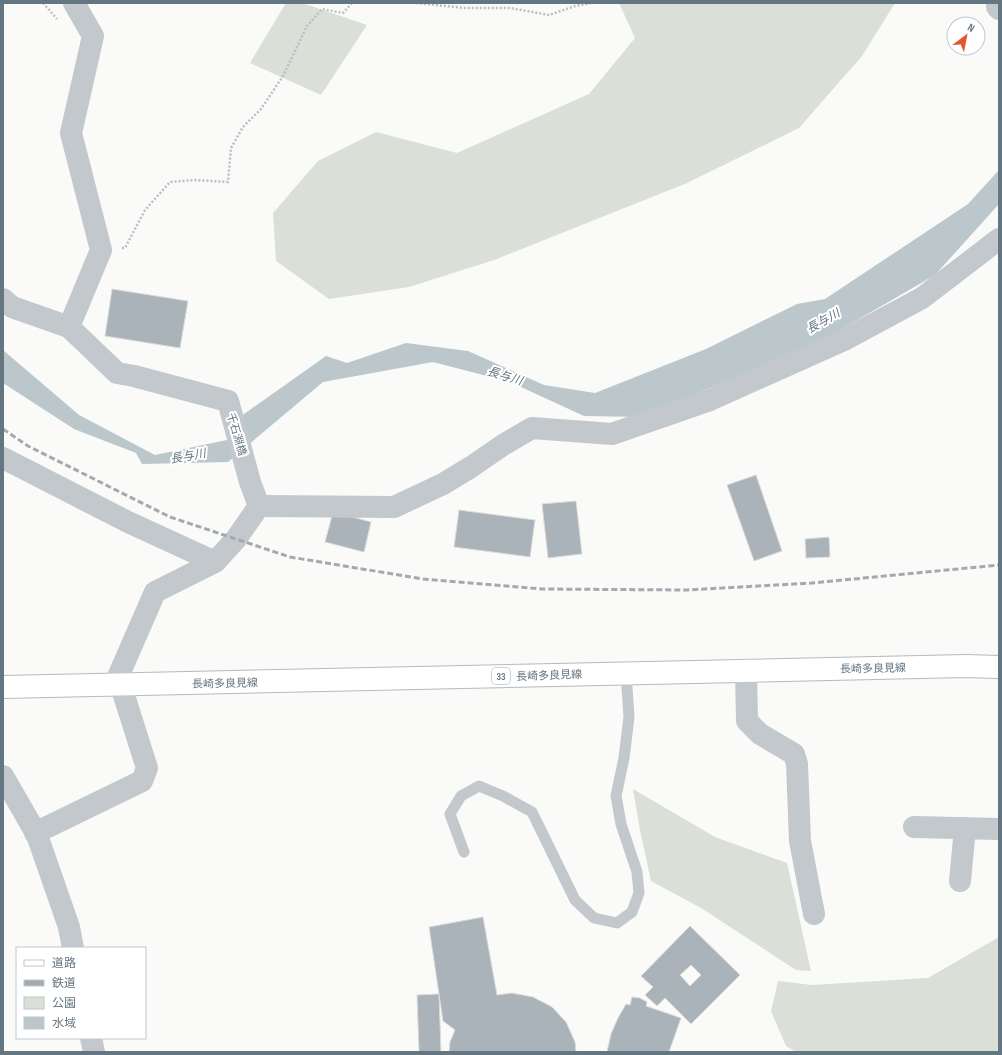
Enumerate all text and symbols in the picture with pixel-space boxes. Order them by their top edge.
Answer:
north arrow [946,16,986,56]
text: N [965,21,977,35]
water label: 長与川 [804,305,844,337]
water label: 長与川 [485,364,526,389]
street label: 千石淵橋 [224,411,249,457]
water label: 長与川 [169,446,209,467]
street label: 長崎多良見線 [840,661,906,676]
road number: 33 [492,668,510,684]
street label: 長崎多良見線 [516,668,582,683]
street label: 長崎多良見線 [192,676,258,691]
legend [16,947,146,1039]
text: 道路 [52,956,76,971]
text: 鉄道 [52,976,76,991]
text: 公園 [52,996,76,1011]
text: 水域 [52,1016,76,1031]

